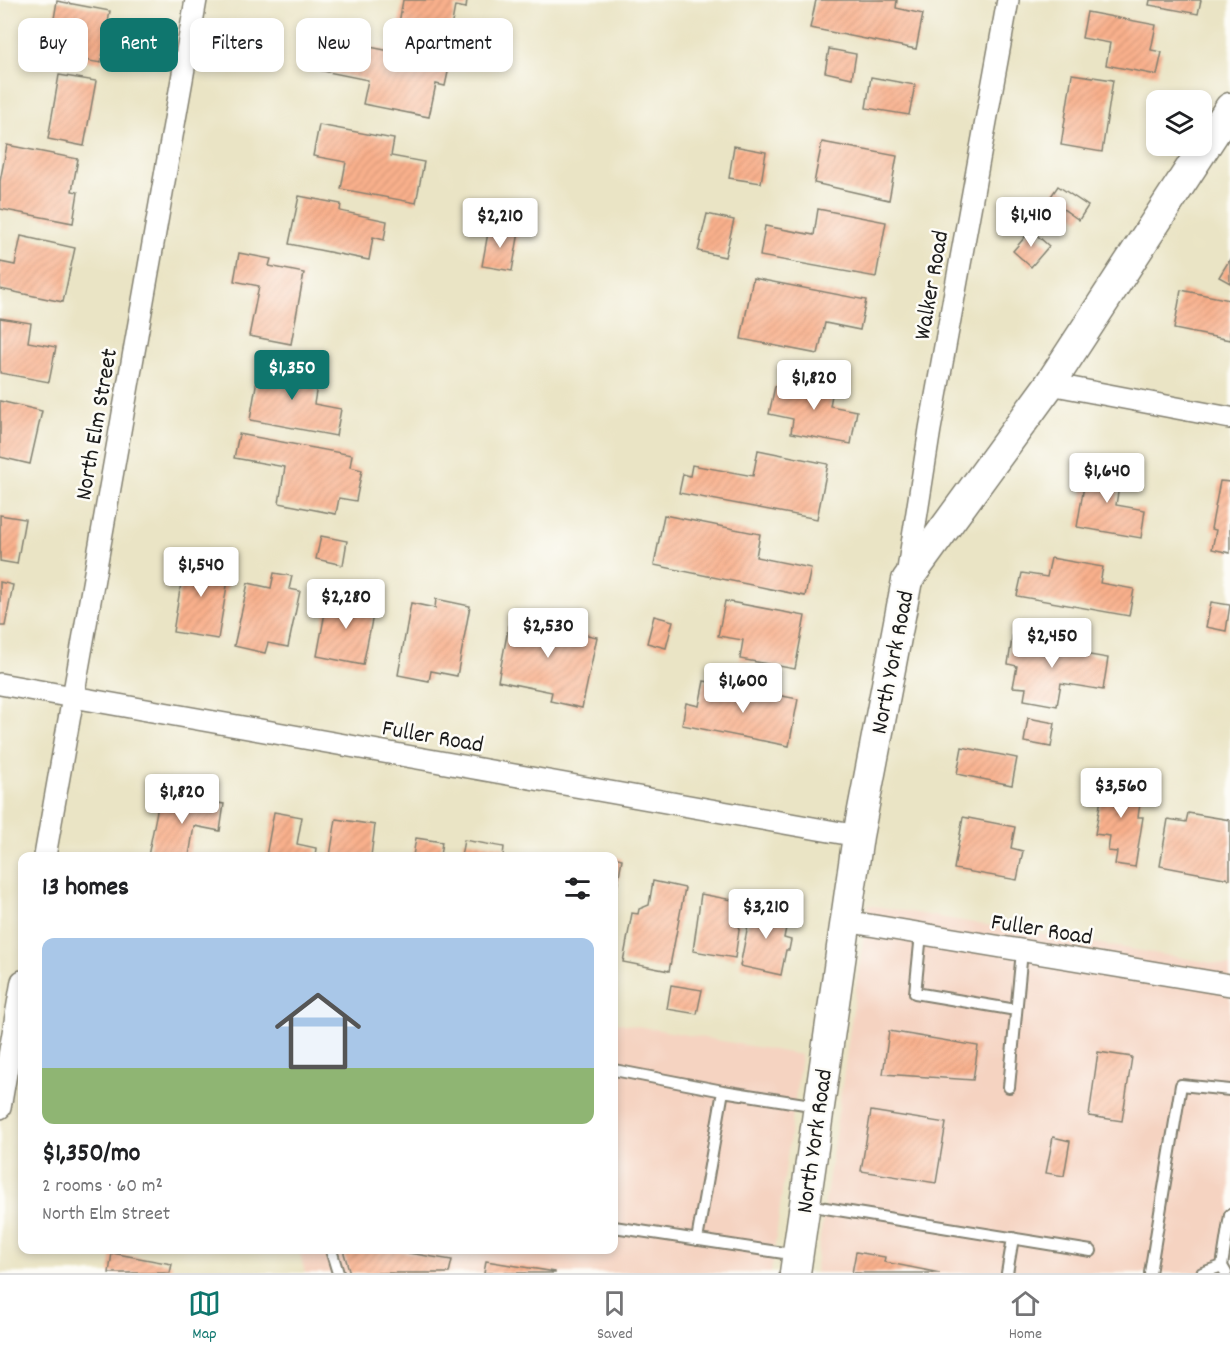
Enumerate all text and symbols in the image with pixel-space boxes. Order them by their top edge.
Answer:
chip: Buy [18,18,88,72]
chip: Rent [100,18,178,72]
chip: Filters [190,18,284,72]
chip: New [296,18,371,72]
chip: Apartment [383,18,513,72]
map controls [1146,90,1212,156]
button: layers [1146,90,1212,156]
pin: $1,410 [982,197,1080,248]
pin: $2,210 [451,198,549,249]
text: $1,410 [1010,202,1052,230]
text: $2,210 [477,203,523,231]
street label: Walker Road [907,228,959,343]
street label: North Elm Street [68,346,128,503]
pin: $1,350 [243,350,341,401]
text: $1,350 [268,355,316,383]
pin: $1,820 [765,360,863,411]
text: $1,820 [791,365,837,393]
pin: $1,640 [1058,453,1156,504]
text: $1,640 [1083,458,1131,486]
pin: $1,540 [152,547,250,598]
text: $1,540 [178,552,224,580]
pin: $2,280 [297,579,395,630]
text: $2,280 [321,584,371,612]
street label: North York Road [863,588,925,737]
pin: $2,530 [499,608,597,659]
text: $2,530 [522,613,574,641]
pin: $2,450 [1003,618,1101,669]
text: $2,450 [1026,623,1078,651]
pin: $1,600 [694,663,792,714]
text: $1,600 [718,668,768,696]
street label: Fuller Road [379,712,486,764]
pin: $3,560 [1072,768,1170,819]
text: $3,560 [1095,773,1147,801]
pin: $1,820 [133,774,231,825]
text: $1,820 [159,779,205,807]
text: 13 homes [42,870,129,907]
icon: filters [561,872,594,905]
pin: $3,210 [717,889,815,940]
text: $3,210 [743,894,789,922]
street label: Fuller Road [988,906,1095,956]
icon: home [264,977,372,1085]
street label: North York Road [789,1067,843,1216]
text: $1,350/mo [42,1136,140,1173]
text: 2 rooms · 60 m² [42,1173,163,1201]
text: North Elm Street [42,1201,170,1229]
tab: Map [188,1287,221,1346]
tab: Saved [597,1287,633,1346]
tab: Home [1009,1287,1042,1346]

